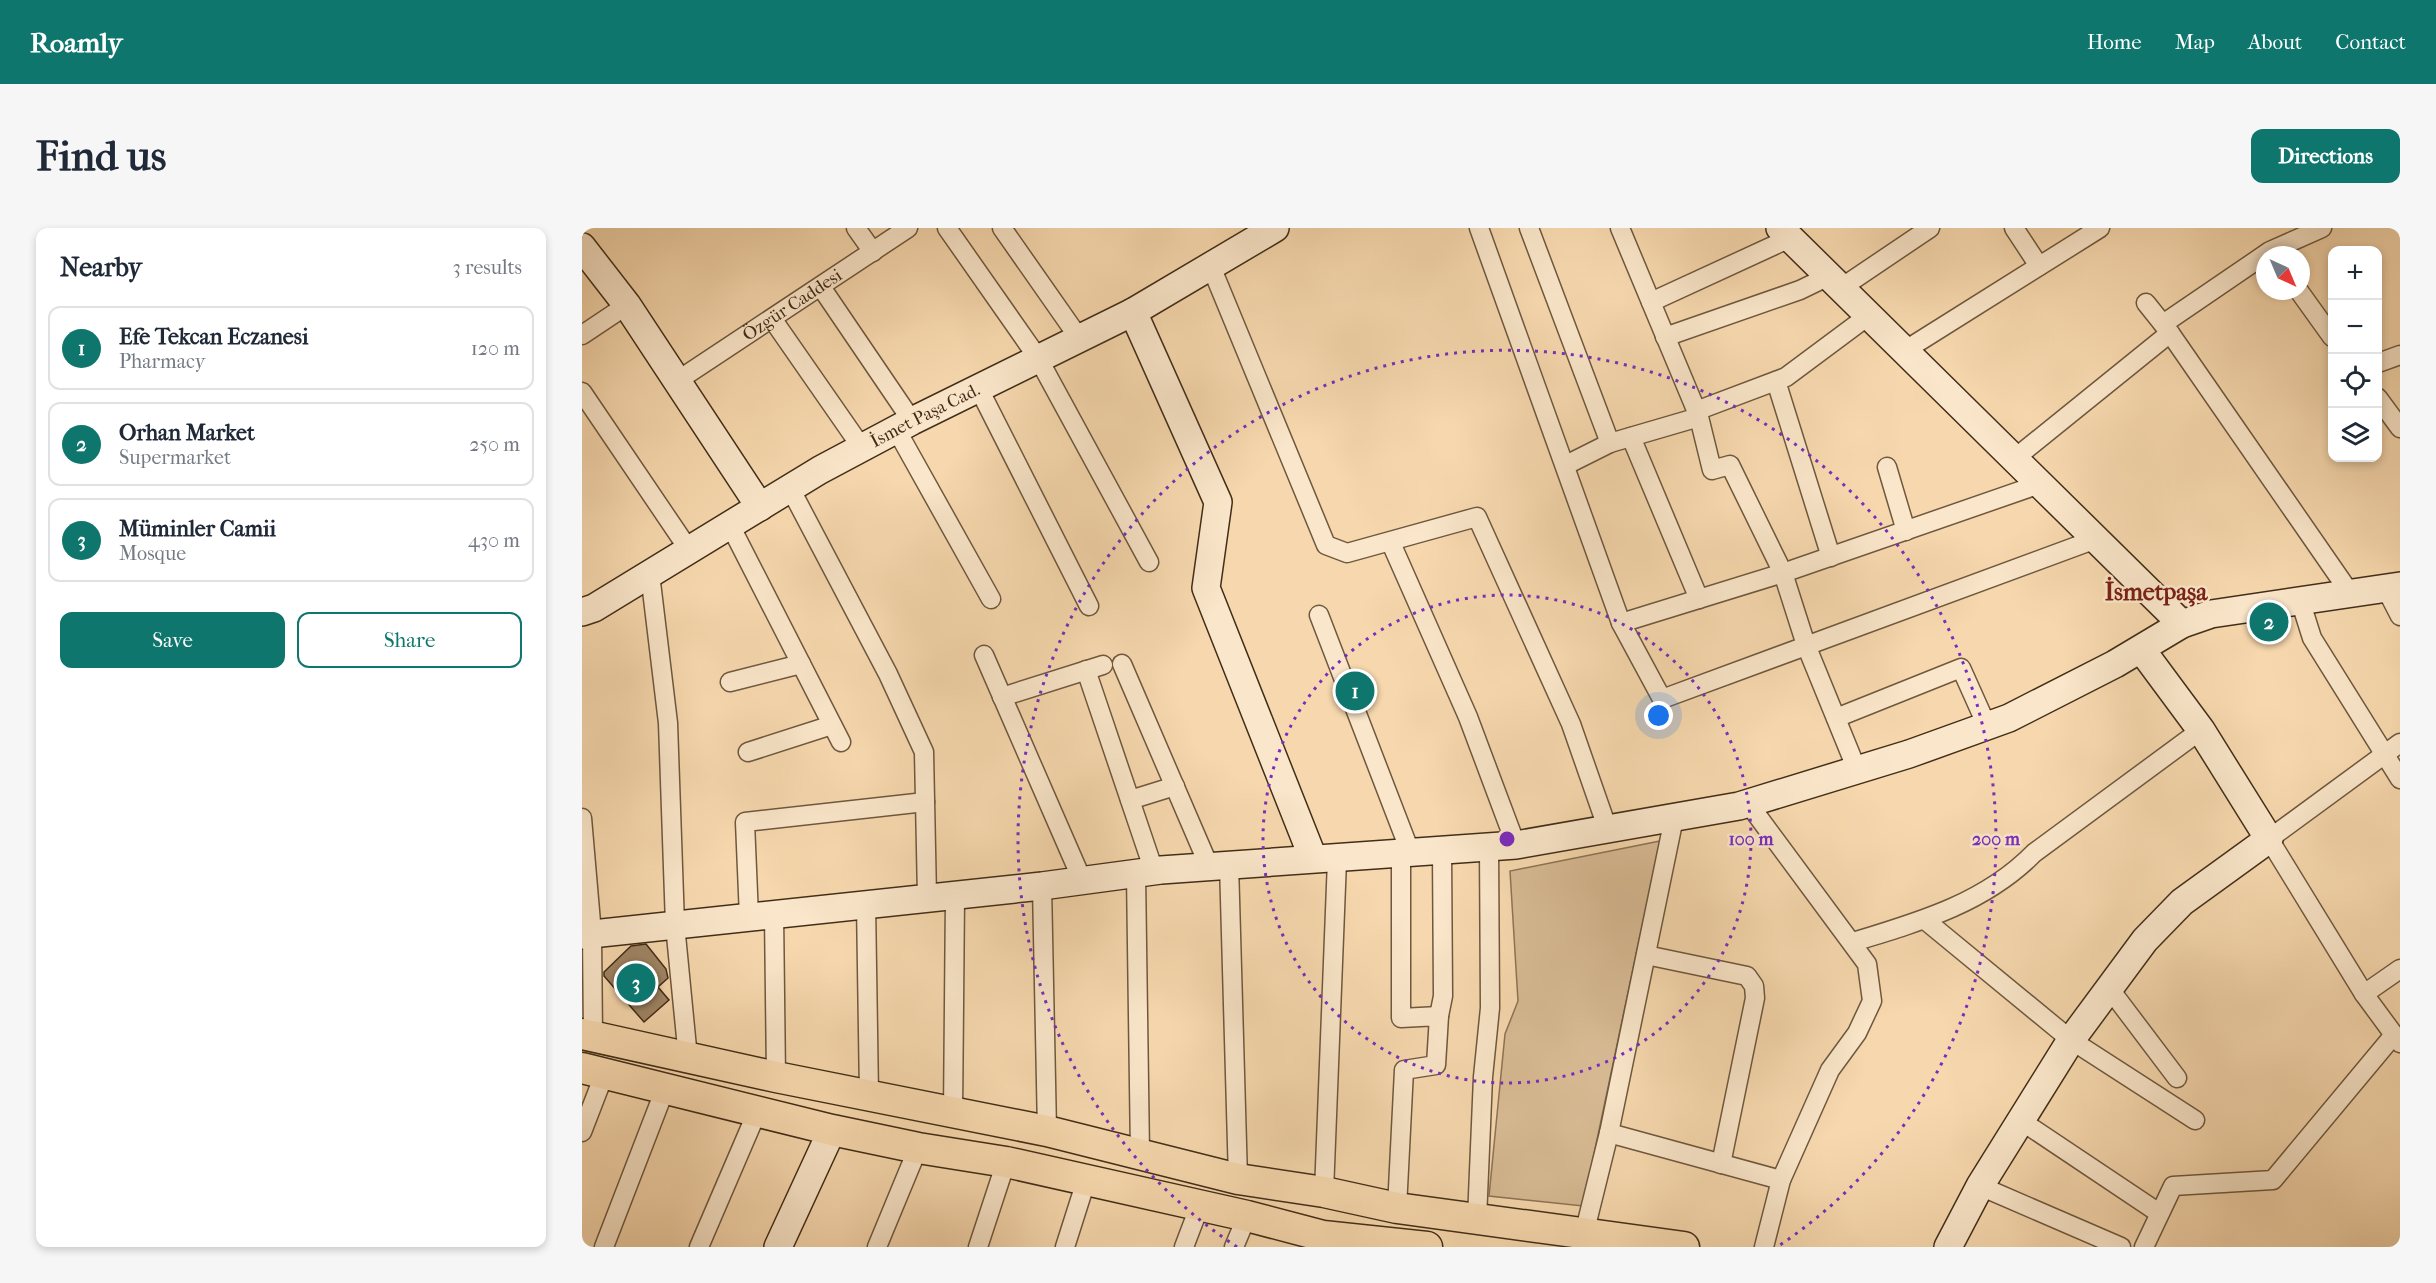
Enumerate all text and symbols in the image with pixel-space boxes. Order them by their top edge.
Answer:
text: Roamly [30,26,122,59]
text: Home [2087,30,2142,54]
text: Map [2175,30,2215,54]
text: About [2248,30,2302,54]
text: Contact [2335,30,2406,54]
button: Directions [2251,129,2400,183]
text: Find us [36,132,166,181]
north arrow [2256,246,2310,300]
map controls [2328,246,2382,462]
button: + [2328,246,2382,300]
text: Nearby [60,252,142,283]
text: 3 results [453,256,522,279]
street label: Özgür Caddesi [738,264,846,345]
button: − [2328,300,2382,354]
text: Efe Tekcan Eczanesi [119,324,308,350]
text: 1 [78,337,85,360]
text: 120 m [471,337,520,360]
text: Pharmacy [119,350,205,373]
button: locate [2328,354,2382,408]
street label: İsmet Paşa Cad. [866,379,983,452]
button: layers [2328,408,2382,462]
text: Orhan Market [119,420,255,446]
text: 2 [76,433,87,456]
text: 250 m [469,433,520,456]
text: Supermarket [119,446,231,469]
text: Müminler Camii [119,516,276,542]
text: 3 [77,529,86,552]
text: 430 m [468,529,520,552]
text: Mosque [119,542,186,565]
district label: İsmetpaşa [2105,576,2208,607]
pin: 2 [2250,600,2288,644]
button: Save [60,612,285,668]
button: Share [297,612,522,668]
pin: 1 [1336,668,1374,714]
your location [1644,701,1673,730]
centre of rings [1497,829,1517,849]
text: 100 m [1728,829,1775,850]
text: 200 m [1972,829,2021,850]
pin: 3 [616,960,656,1005]

